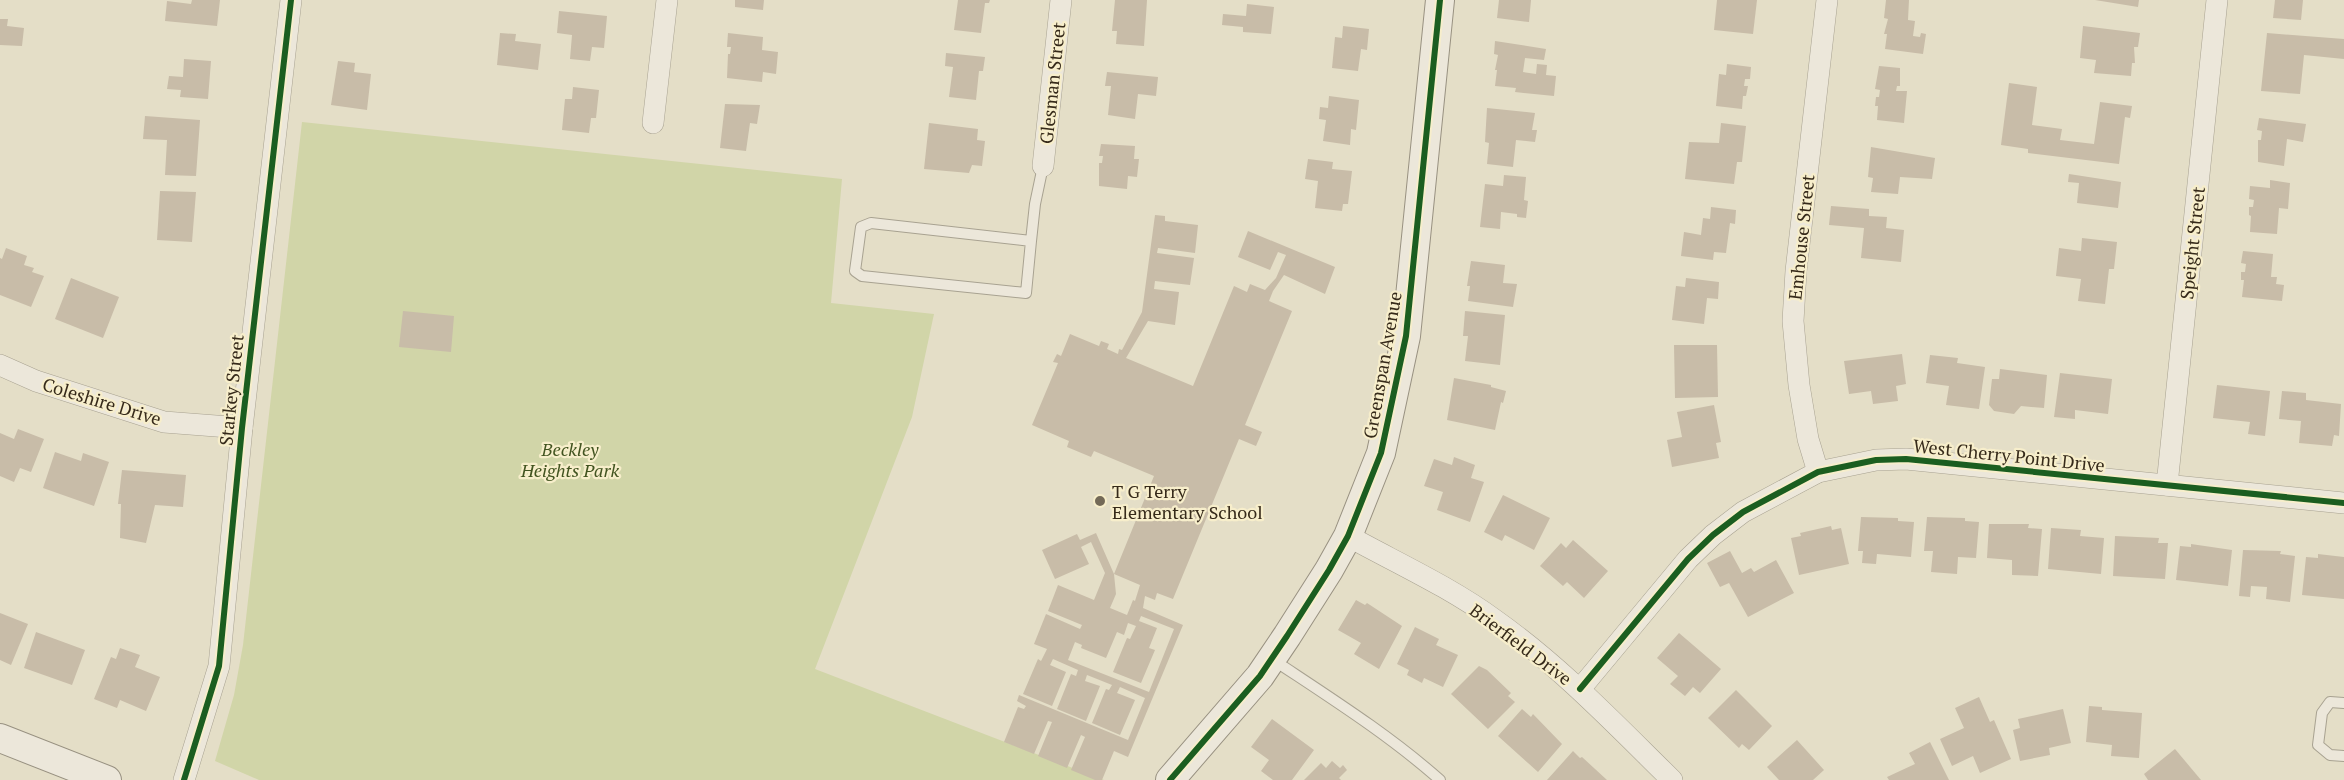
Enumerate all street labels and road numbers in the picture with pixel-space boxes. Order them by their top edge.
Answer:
street label: Glesman Street [1034,21,1070,145]
street label: Emhouse Street [1782,173,1820,301]
street label: Speight Street [2174,185,2210,301]
street label: Greenspan Avenue [1357,290,1407,440]
street label: Starkey Street [213,333,249,447]
street label: Coleshire Drive [40,372,164,430]
street label: West Cherry Point Drive [1912,433,2106,477]
street label: Brierfield Drive [1465,598,1577,690]

